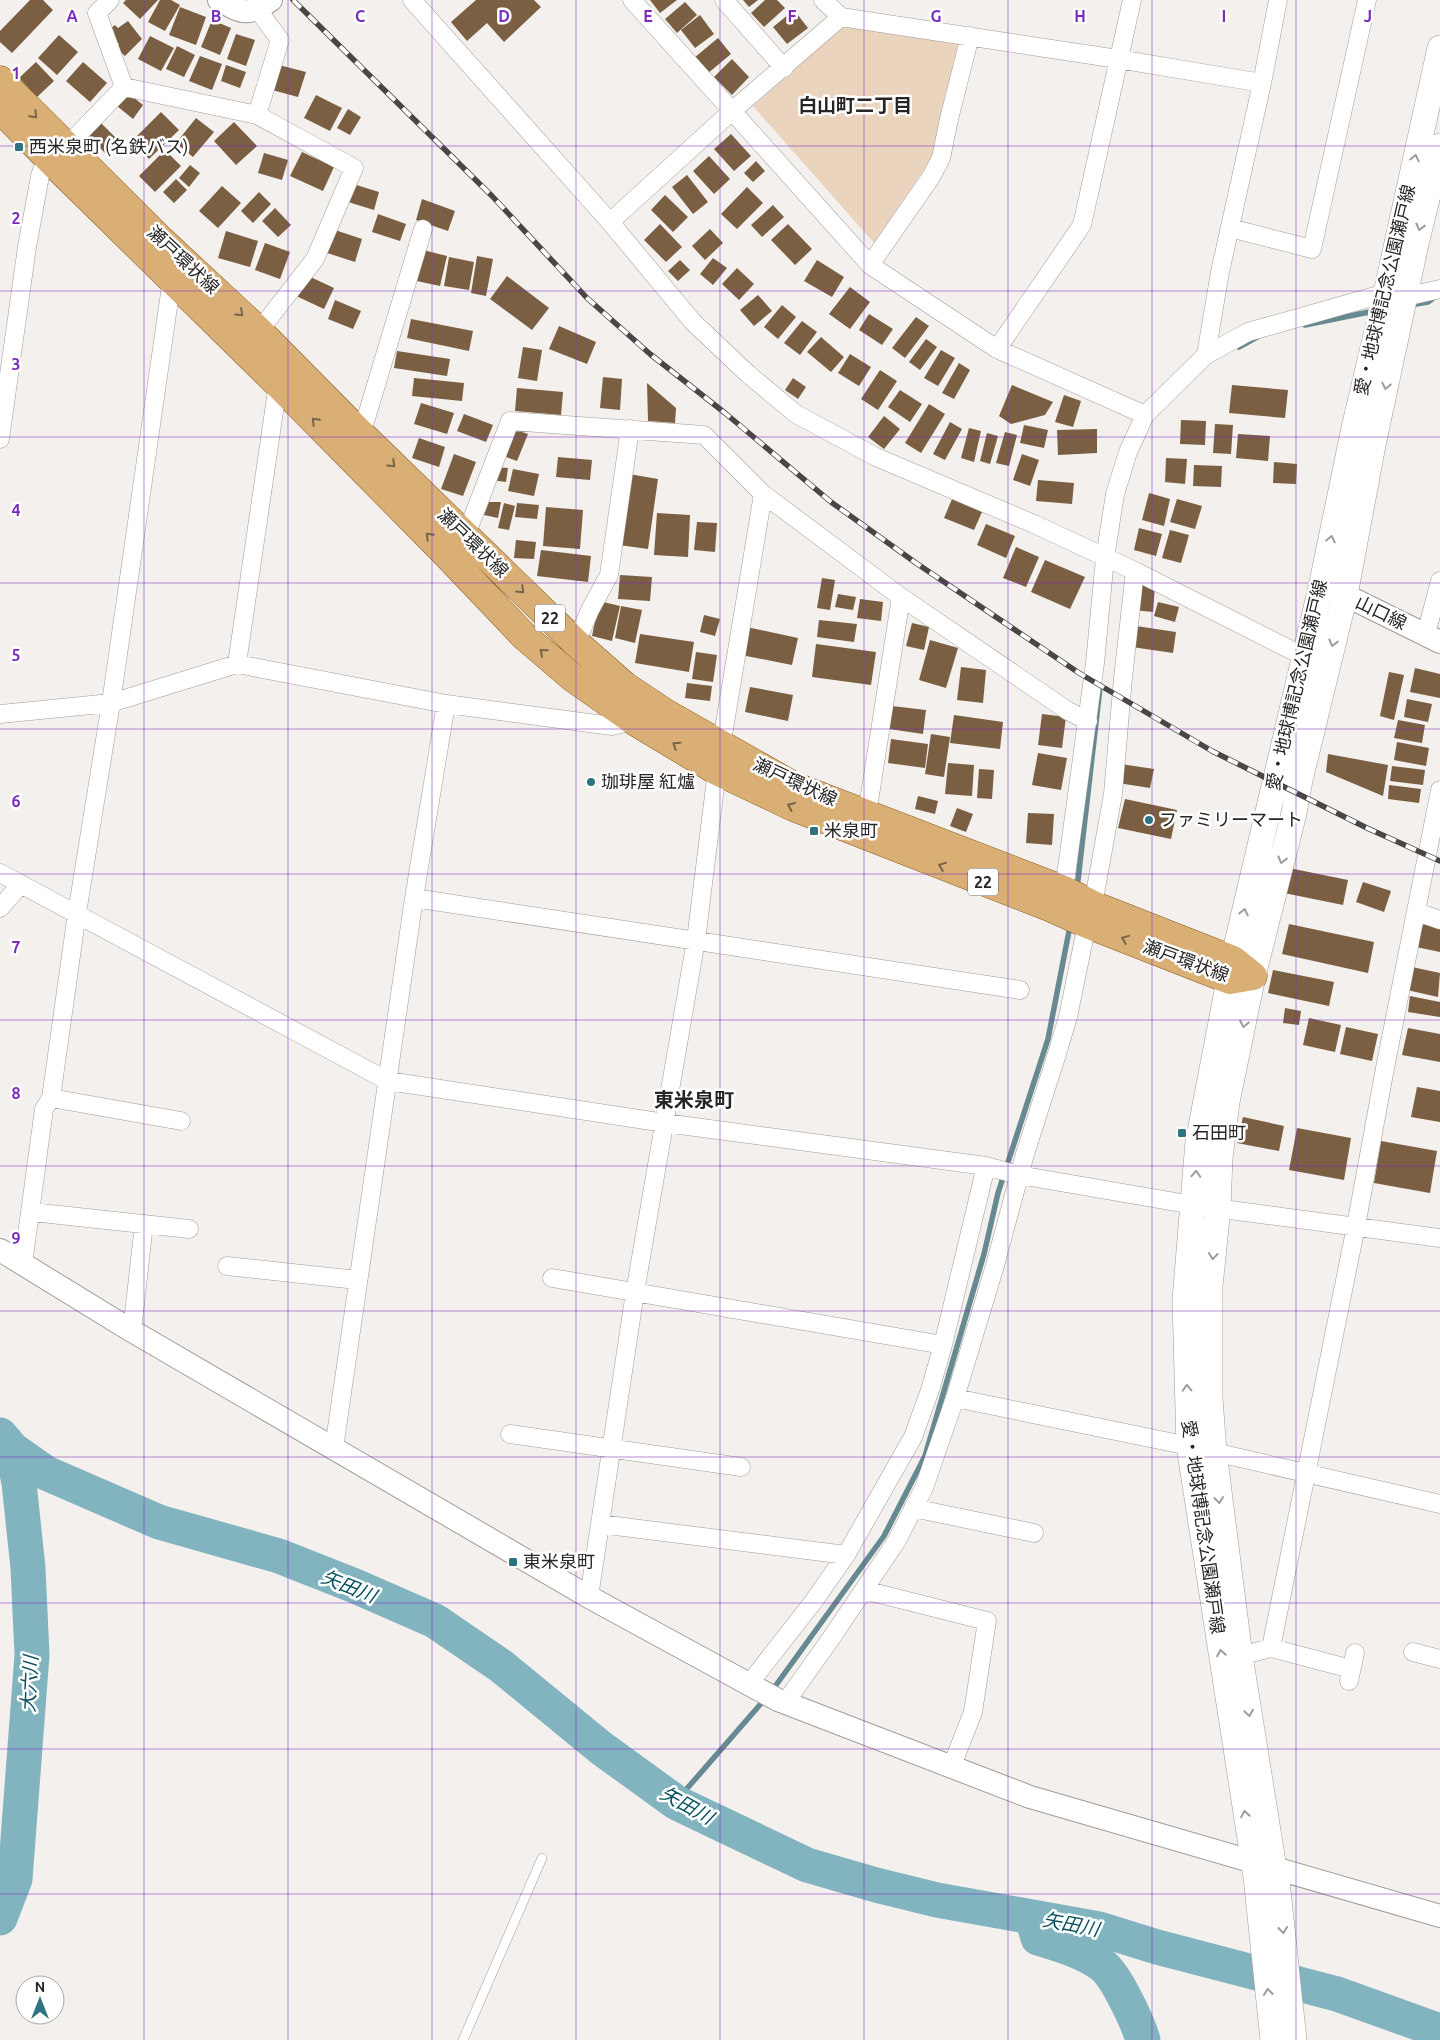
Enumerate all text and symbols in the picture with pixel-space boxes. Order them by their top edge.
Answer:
text: A [66,7,78,25]
text: B [211,7,221,25]
text: C [355,7,365,25]
text: D [498,7,510,25]
text: E [643,7,653,25]
text: F [788,7,797,25]
text: G [930,7,942,25]
text: H [1074,7,1086,25]
text: I [1222,7,1226,25]
text: J [1364,7,1372,25]
text: 1 [11,64,21,82]
district label: 白山町二丁目 [798,94,912,116]
one-way arrow [28,109,37,118]
place label: 西米泉町 (名鉄バス) [29,136,188,157]
marker: 西米泉町 (名鉄バス) [13,141,25,153]
one-way arrow [1409,154,1420,163]
street label: 愛・地球博記念公園瀬戸線 [1350,182,1418,397]
text: 2 [11,209,21,227]
street label: 瀬戸環状線 [144,221,223,297]
one-way arrow [1415,223,1426,232]
one-way arrow [234,307,243,316]
text: 3 [11,355,21,373]
one-way arrow [1381,381,1392,390]
one-way arrow [312,417,321,426]
one-way arrow [386,458,395,467]
text: 4 [11,501,21,519]
street label: 瀬戸環状線 [434,504,513,581]
one-way arrow [426,533,435,542]
one-way arrow [1325,535,1335,543]
street label: 愛・地球博記念公園瀬戸線 [1262,577,1330,792]
one-way arrow [515,584,524,593]
street label: 山口線 [1353,591,1410,633]
road number: 22 [535,604,565,632]
one-way arrow [1328,638,1339,647]
text: 5 [11,646,21,664]
one-way arrow [539,649,548,658]
one-way arrow [672,742,681,751]
street label: 瀬戸環状線 [750,753,840,809]
place label: 珈琲屋 紅爐 [601,771,695,791]
marker: 珈琲屋 紅爐 [585,776,597,788]
text: 6 [11,792,21,810]
one-way arrow [787,802,796,813]
place label: ファミリーマート [1159,809,1303,829]
marker: ファミリーマート [1143,814,1155,826]
place label: 米泉町 [824,820,878,840]
marker: 米泉町 [808,825,820,837]
one-way arrow [1277,856,1288,865]
one-way arrow [938,862,947,872]
road number: 22 [968,869,998,896]
one-way arrow [1238,908,1249,917]
one-way arrow [1121,935,1130,945]
street label: 瀬戸環状線 [1141,935,1232,985]
text: 7 [11,938,21,956]
one-way arrow [1239,1020,1249,1028]
text: 8 [11,1084,21,1102]
district label: 東米泉町 [654,1088,734,1111]
place label: 石田町 [1192,1122,1246,1142]
marker: 石田町 [1176,1127,1188,1139]
one-way arrow [1190,1170,1201,1178]
text: 9 [11,1229,21,1247]
one-way arrow [1208,1252,1219,1260]
one-way arrow [1182,1384,1192,1392]
street label: 愛・地球博記念公園瀬戸線 [1179,1419,1229,1635]
one-way arrow [1213,1497,1224,1505]
place label: 東米泉町 [523,1551,595,1571]
marker: 東米泉町 [507,1556,519,1568]
water label: 矢田川 [318,1565,381,1608]
one-way arrow [1216,1649,1226,1658]
water label: 大六川 [17,1653,42,1713]
one-way arrow [1244,1709,1254,1718]
water label: 矢田川 [657,1782,719,1829]
one-way arrow [1241,1810,1251,1818]
water label: 矢田川 [1041,1908,1103,1941]
one-way arrow [1277,1926,1288,1934]
north arrow [15,1975,65,2025]
text: N [35,1979,45,1995]
one-way arrow [1263,1987,1274,1995]

